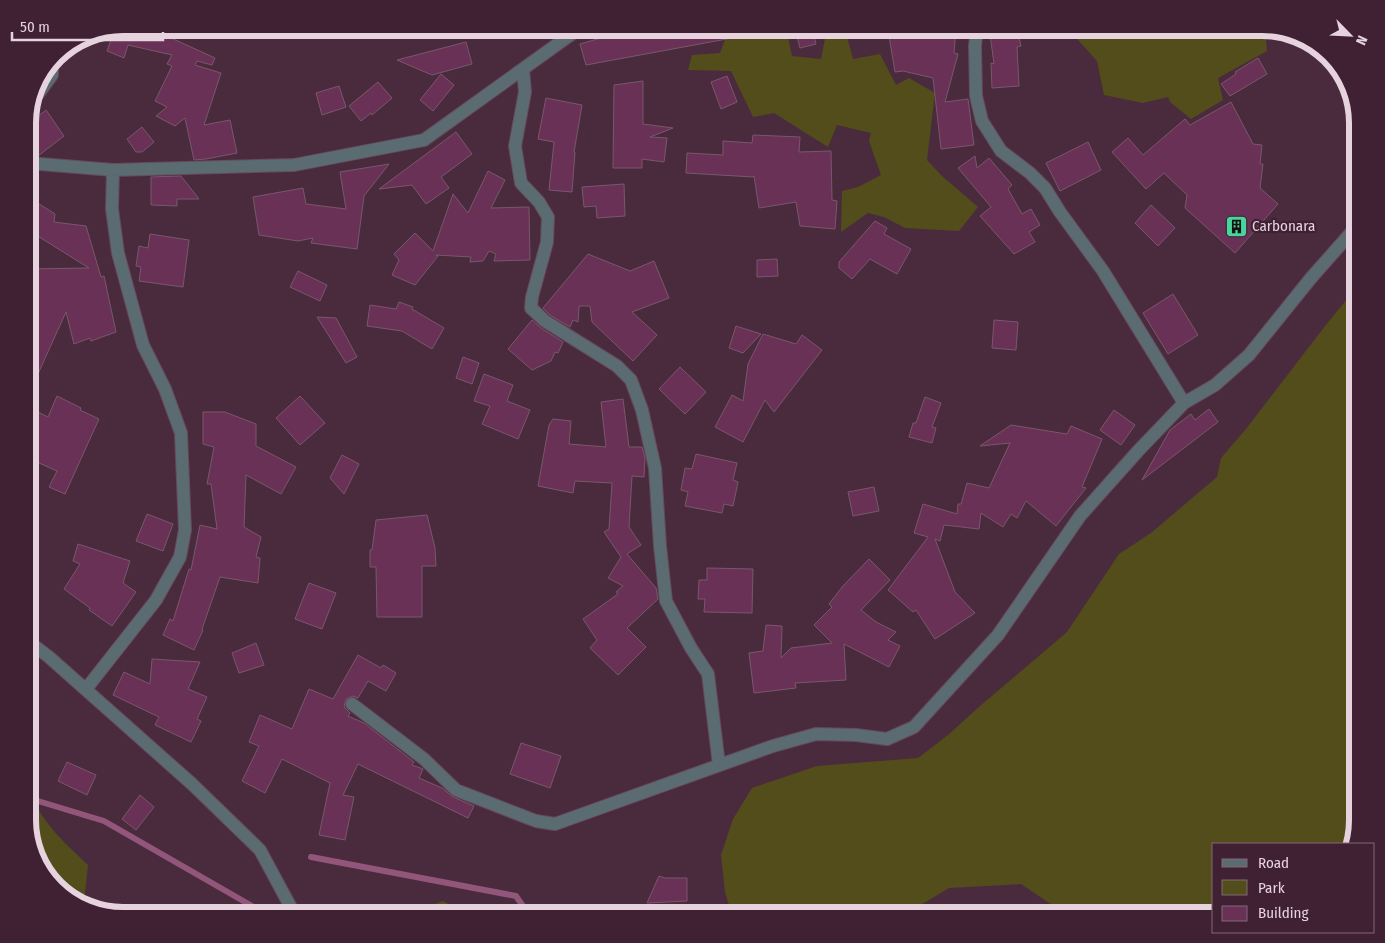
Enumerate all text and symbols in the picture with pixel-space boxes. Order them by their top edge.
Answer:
scale bar [12,10,164,42]
north arrow [1325,10,1375,60]
text: 50 m [20,18,50,36]
text: N [1352,33,1371,47]
building icon: Carbonara [1224,214,1248,238]
place label: Carbonara [1252,217,1315,235]
legend [1212,843,1375,933]
text: Road [1258,854,1289,872]
text: Park [1258,879,1285,897]
text: Building [1258,904,1309,922]

